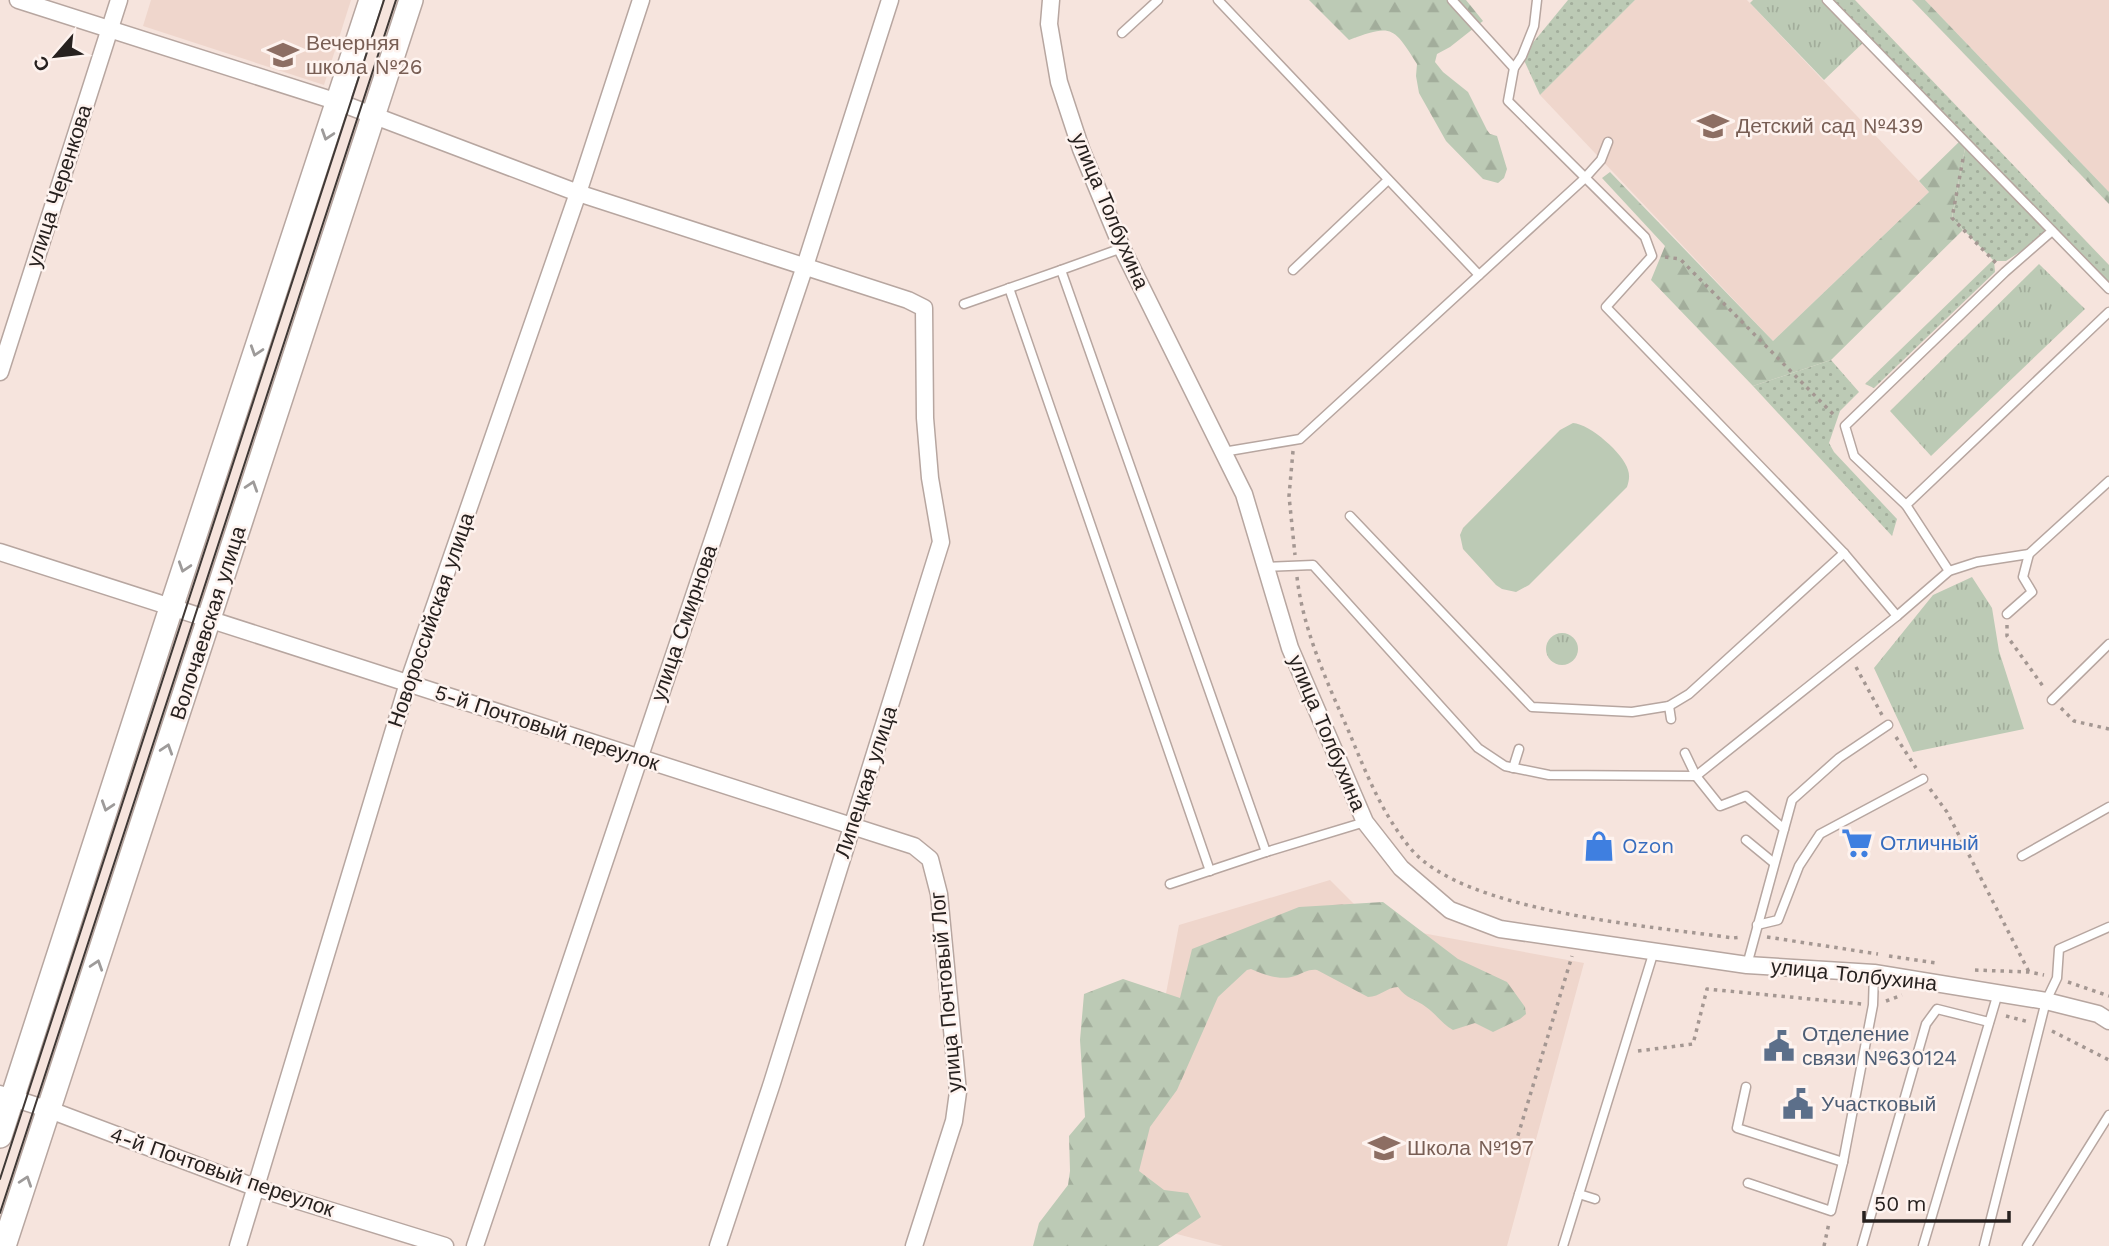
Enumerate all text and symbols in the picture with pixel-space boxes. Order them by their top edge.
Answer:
north arrow [21,21,91,91]
place label: Вечерняя школа №26 [306,30,423,79]
school or university icon: Вечерняя школа №26 [266,38,300,72]
text: С [28,52,55,75]
street label: улица Черенкова [20,101,97,270]
school or university icon: Детский сад №439 [1696,109,1730,143]
place label: Детский сад №439 [1736,113,1924,138]
one-way arrow [321,128,335,140]
street label: улица Толбухина [1066,129,1155,293]
one-way arrow [250,344,264,356]
one-way arrow [244,480,258,492]
street label: Новороссийская улица [382,509,479,730]
street label: Волочаевская улица [164,523,251,723]
street label: улица Смирнова [645,541,722,704]
one-way arrow [178,560,192,572]
street label: улица Толбухина [1283,651,1372,815]
street label: 5-й Почтовый переулок [432,679,663,776]
street label: Липецкая улица [829,702,902,861]
one-way arrow [159,743,173,755]
one-way arrow [100,800,115,812]
supermarket icon: Отличный [1840,826,1874,860]
shop icon: Ozon [1582,829,1616,863]
place label: Отличный [1880,830,1979,855]
place label: Ozon [1622,833,1674,858]
street label: улица Почтовый Лог [924,890,967,1093]
street label: улица Толбухина [1770,953,1939,996]
one-way arrow [89,959,103,972]
place label: Отделение связи №630124 [1802,1021,1957,1070]
public building icon: Отделение связи №630124 [1762,1029,1796,1063]
public building icon: Участковый [1781,1087,1815,1121]
place label: Участковый [1821,1091,1936,1116]
street label: 4-й Почтовый переулок [107,1121,338,1222]
school or university icon: Школа №197 [1367,1131,1401,1165]
place label: Школа №197 [1407,1135,1534,1160]
one-way arrow [18,1176,32,1188]
scale bar [1864,1180,2009,1224]
text: 50 m [1874,1191,1926,1216]

